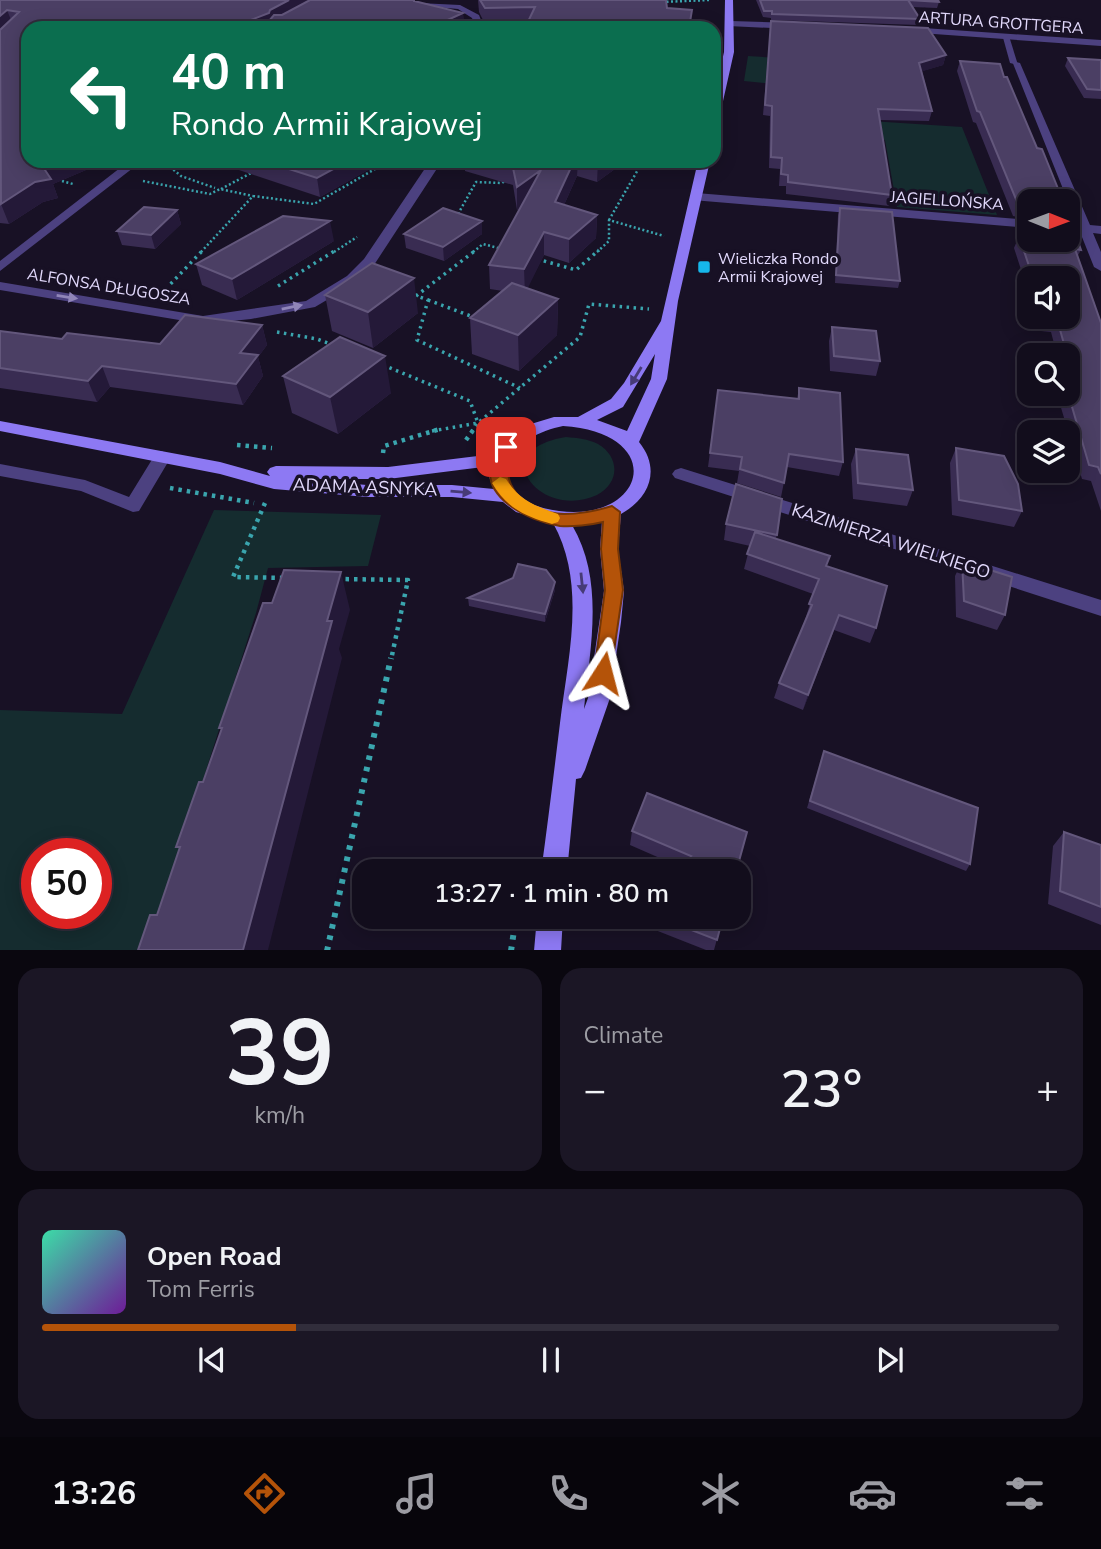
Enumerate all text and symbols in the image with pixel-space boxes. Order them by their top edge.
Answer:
street label: ARTURA GROTTGERA [918,6,1084,40]
text: 40 m [171,39,286,106]
icon: left [56,49,147,140]
text: Rondo Armii Krajowej [171,103,483,146]
street label: JAGIELLOŃSKA [888,186,1005,216]
north arrow [1017,189,1080,252]
map controls [1017,189,1080,483]
place label: Wieliczka Rondo Armii Krajowej [718,248,838,288]
marker: Wieliczka Rondo Armii Krajowej [696,259,712,275]
street label: ALFONSA DŁUGOSZA [26,263,192,311]
button: sound [1017,266,1080,329]
one-way arrow [56,292,78,303]
one-way arrow [281,302,303,313]
button: search [1017,343,1080,406]
one-way arrow [629,366,642,385]
pin [476,417,536,477]
button: layers [1017,420,1080,483]
icon: arrive [487,428,525,466]
street label: ADAMA ASNYKA [292,472,438,502]
one-way arrow [450,487,472,498]
street label: KAZIMIERZA WIELKIEGO [789,498,993,584]
one-way arrow [577,573,588,595]
position arrow [566,636,640,710]
speed limit sign: 50 [21,838,112,929]
text: 13:27 · 1 min · 80 m [434,876,669,911]
text: 39 [225,992,334,1116]
text: Climate [584,1020,663,1051]
text: 23° [780,1054,862,1125]
text: − [584,1065,606,1116]
text: + [1036,1065,1059,1116]
text: km/h [254,1100,305,1131]
text: Open Road [147,1239,282,1274]
text: Tom Ferris [147,1274,255,1305]
icon: previous [193,1341,231,1379]
icon: pause [532,1341,570,1379]
icon: next [871,1341,909,1379]
icon: directions [240,1469,289,1518]
icon: music [392,1469,441,1518]
icon: phone [544,1469,593,1518]
icon: climate [696,1469,745,1518]
icon: car [848,1469,897,1518]
icon: filters [1000,1469,1049,1518]
text: 13:26 [52,1472,136,1515]

